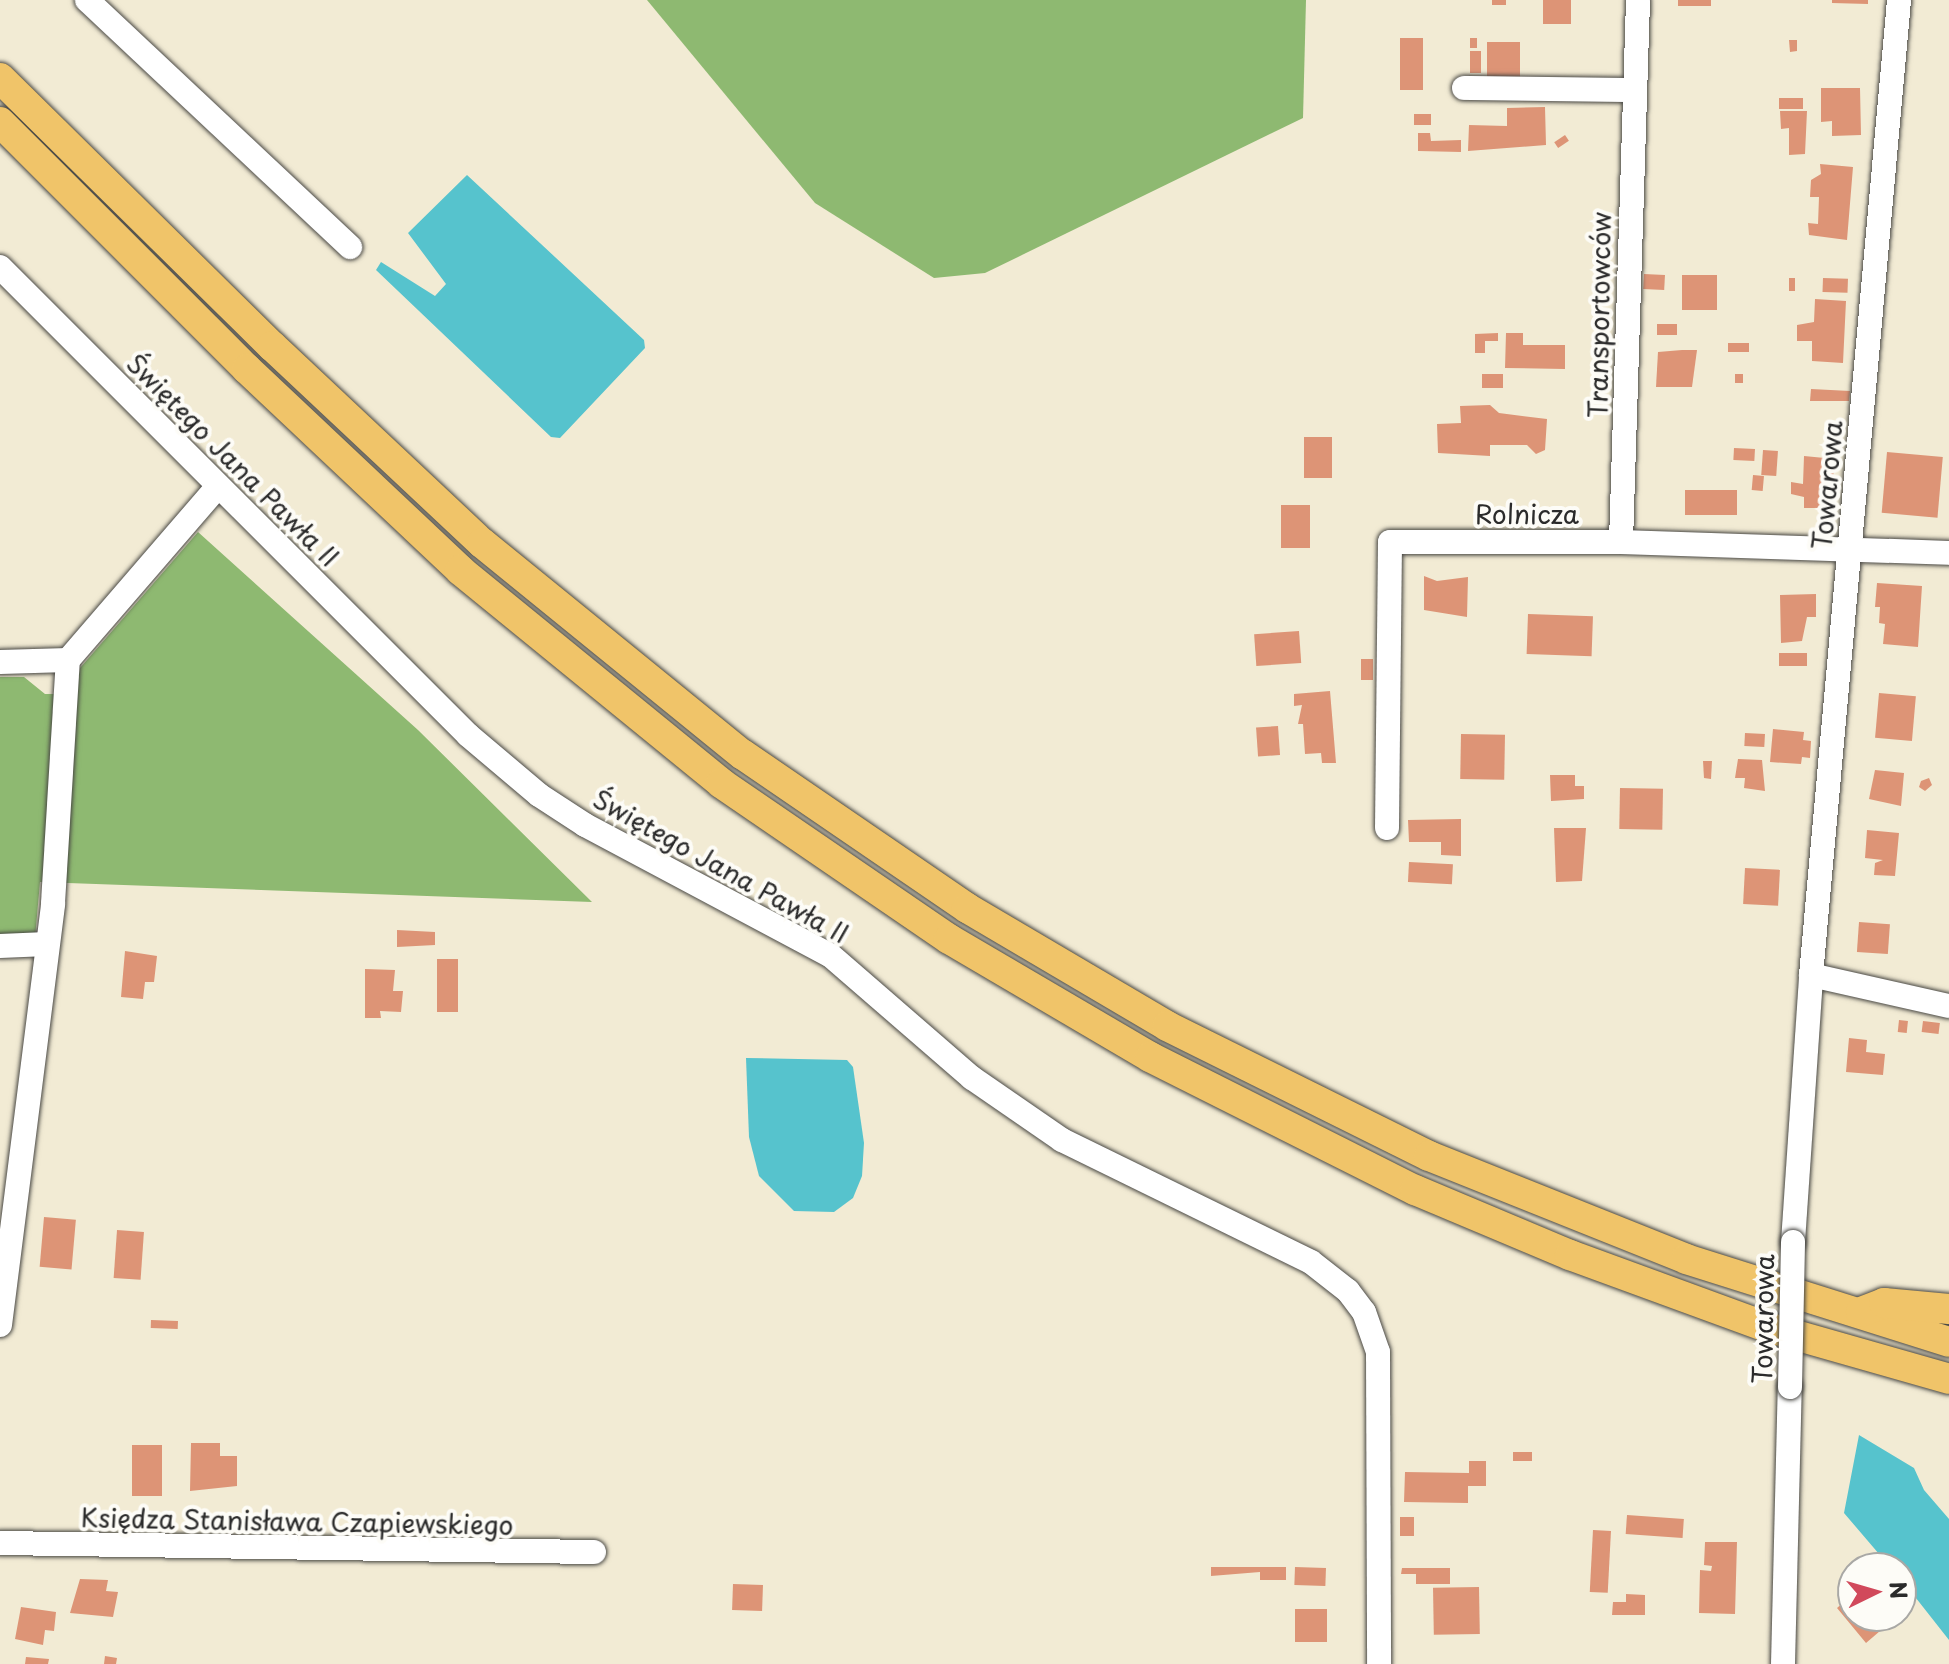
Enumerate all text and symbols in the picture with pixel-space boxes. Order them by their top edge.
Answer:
street label: Transportowców [1582,212,1616,418]
street label: Świętego Jana Pawła II [120,347,346,573]
street label: Towarowa [1806,419,1848,551]
street label: Rolnicza [1475,498,1579,530]
street label: Świętego Jana Pawła II [587,783,855,949]
street label: Towarowa [1746,1254,1780,1384]
street label: Księdza Stanisława Czapiewskiego [80,1502,514,1540]
north arrow [1837,1552,1917,1632]
text: N [1882,1580,1917,1600]

